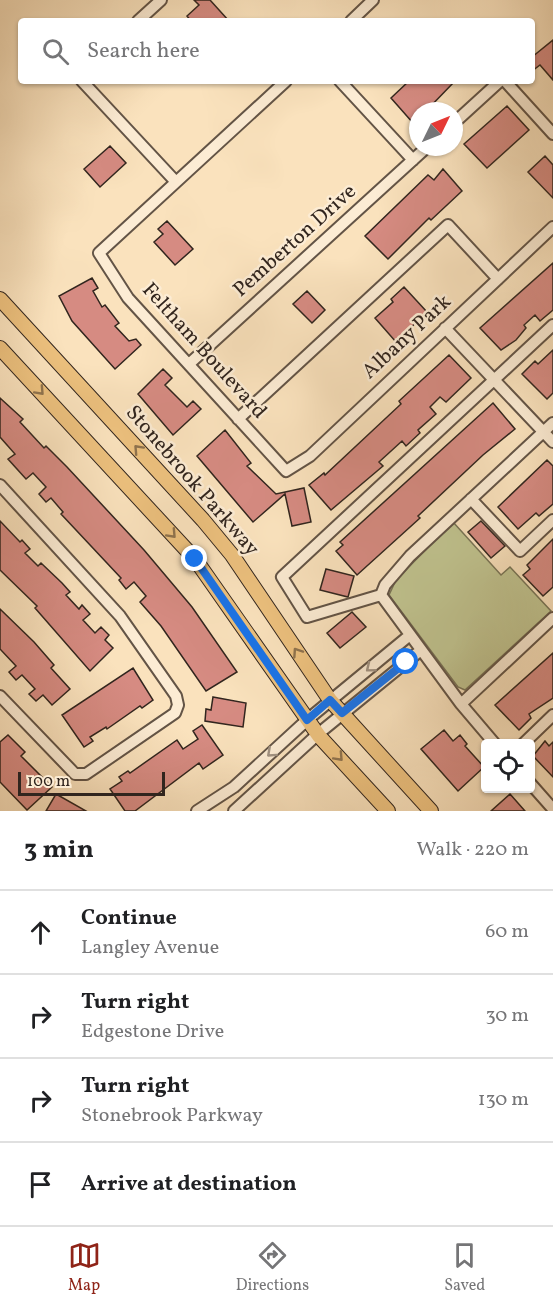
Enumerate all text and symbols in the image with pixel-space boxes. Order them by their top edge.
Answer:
search box [18,18,535,84]
icon: search [39,35,72,68]
text: Search here [87,36,200,67]
north arrow [409,102,463,156]
street label: Pemberton Drive [227,178,363,304]
street label: Feltham Boulevard [135,276,273,426]
street label: Albany Park [356,288,458,386]
one-way arrow [33,384,44,394]
street label: Stonebrook Parkway [118,399,266,563]
one-way arrow [134,446,145,456]
one-way arrow [165,527,176,538]
route end [181,545,207,571]
one-way arrow [293,648,304,659]
route start [392,648,418,674]
one-way arrow [366,660,377,671]
map controls [481,739,535,793]
button: locate [481,739,535,793]
one-way arrow [267,746,278,757]
one-way arrow [331,750,342,761]
scale bar [18,769,165,796]
text: 100 m [27,771,70,793]
text: 3 min [24,832,94,868]
text: Walk · 220 m [417,836,529,864]
text: Continue [81,903,177,934]
icon: ahead [24,916,57,949]
text: 60 m [485,918,529,946]
text: Langley Avenue [81,934,219,962]
text: Turn right [81,987,189,1018]
icon: right [24,1000,57,1033]
text: 30 m [485,1002,529,1030]
text: Edgestone Drive [81,1018,224,1046]
text: Turn right [81,1071,189,1102]
icon: right [24,1084,57,1117]
text: 130 m [478,1086,529,1114]
text: Stonebrook Parkway [81,1102,263,1130]
icon: arrive [24,1168,57,1201]
text: Arrive at destination [81,1169,297,1200]
tab: Map [68,1239,101,1297]
tab: Directions [236,1239,309,1297]
tab: Saved [444,1239,485,1297]

